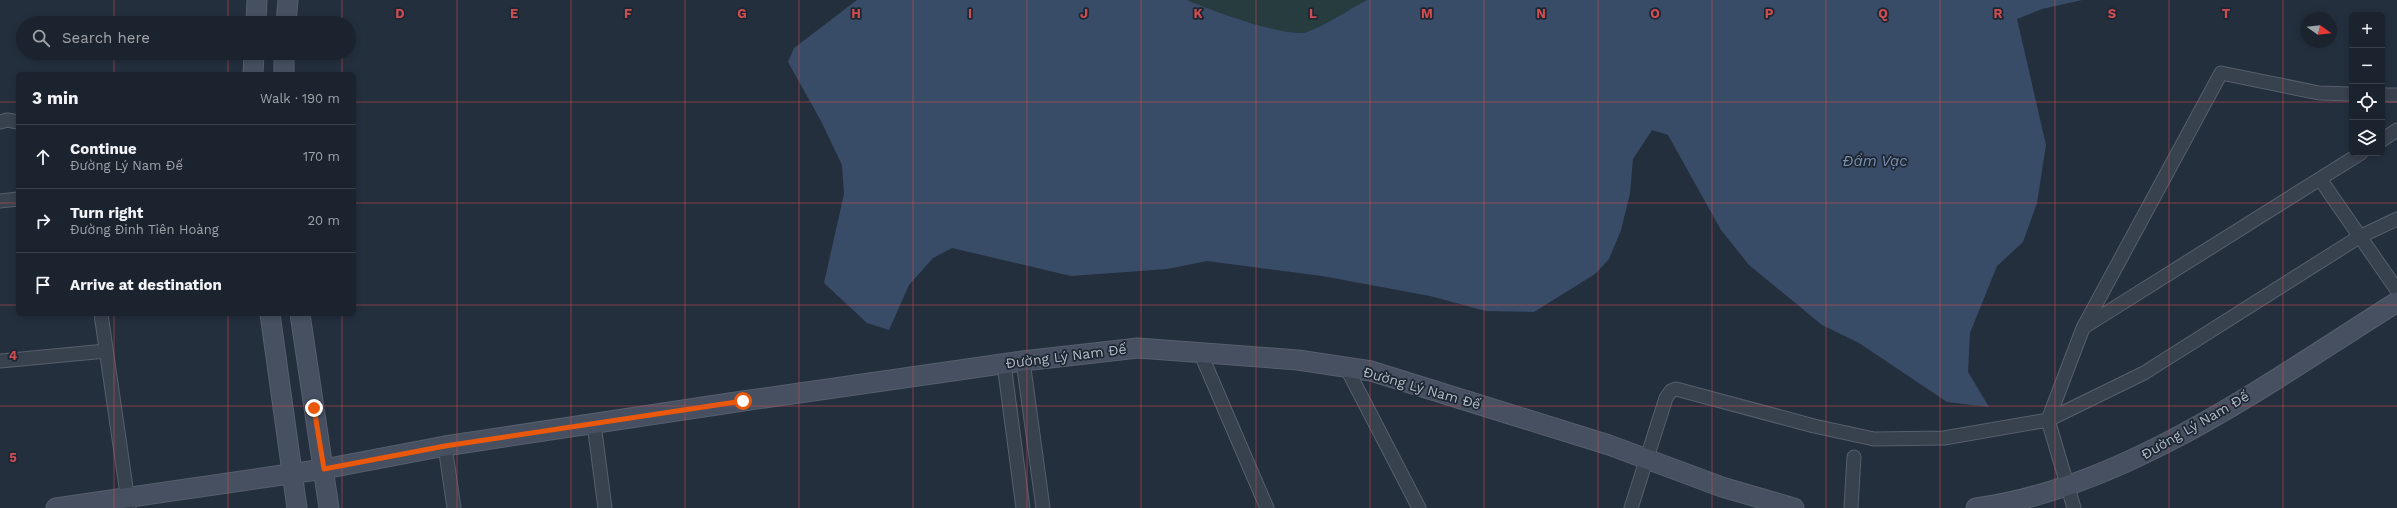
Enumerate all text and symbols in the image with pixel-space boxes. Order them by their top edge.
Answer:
text: D [395,6,405,21]
text: E [510,6,518,21]
text: F [624,6,632,21]
text: G [737,6,747,21]
text: H [851,6,861,21]
text: I [968,6,972,21]
text: J [1080,6,1088,21]
text: K [1193,6,1203,21]
text: L [1309,6,1317,21]
text: M [1421,6,1433,21]
text: N [1536,6,1546,21]
text: O [1650,6,1660,21]
text: P [1765,6,1774,21]
text: Q [1878,6,1888,21]
text: R [1994,6,2003,21]
text: S [2108,6,2117,21]
text: T [2222,6,2231,21]
north arrow [2301,12,2337,48]
map controls [2349,12,2385,156]
button: + [2349,12,2385,48]
search box [16,16,356,60]
icon: search [30,27,52,49]
text: Search here [62,29,150,47]
button: − [2349,48,2385,84]
button: locate [2349,84,2385,120]
text: 3 min [32,88,78,108]
text: Walk · 190 m [260,91,340,106]
button: layers [2349,120,2385,156]
text: Continue [70,140,137,158]
icon: ahead [32,146,54,168]
text: 170 m [303,149,340,164]
water label: Đầm Vạc [1843,152,1907,170]
text: Đường Lý Nam Đế [70,158,183,173]
text: Turn right [70,204,143,222]
icon: right [32,210,54,232]
text: 20 m [308,213,340,228]
text: Đường Đinh Tiên Hoàng [70,222,219,237]
icon: arrive [32,274,54,296]
text: Arrive at destination [70,276,222,294]
street label: Đường Lý Nam Đế [1005,341,1127,371]
text: 4 [9,348,18,363]
street label: Đường Lý Nam Đế [1361,364,1483,412]
street label: Đường Lý Nam Đế [2138,388,2252,462]
route start [734,392,752,410]
route end [305,399,323,417]
text: 5 [9,450,17,465]

